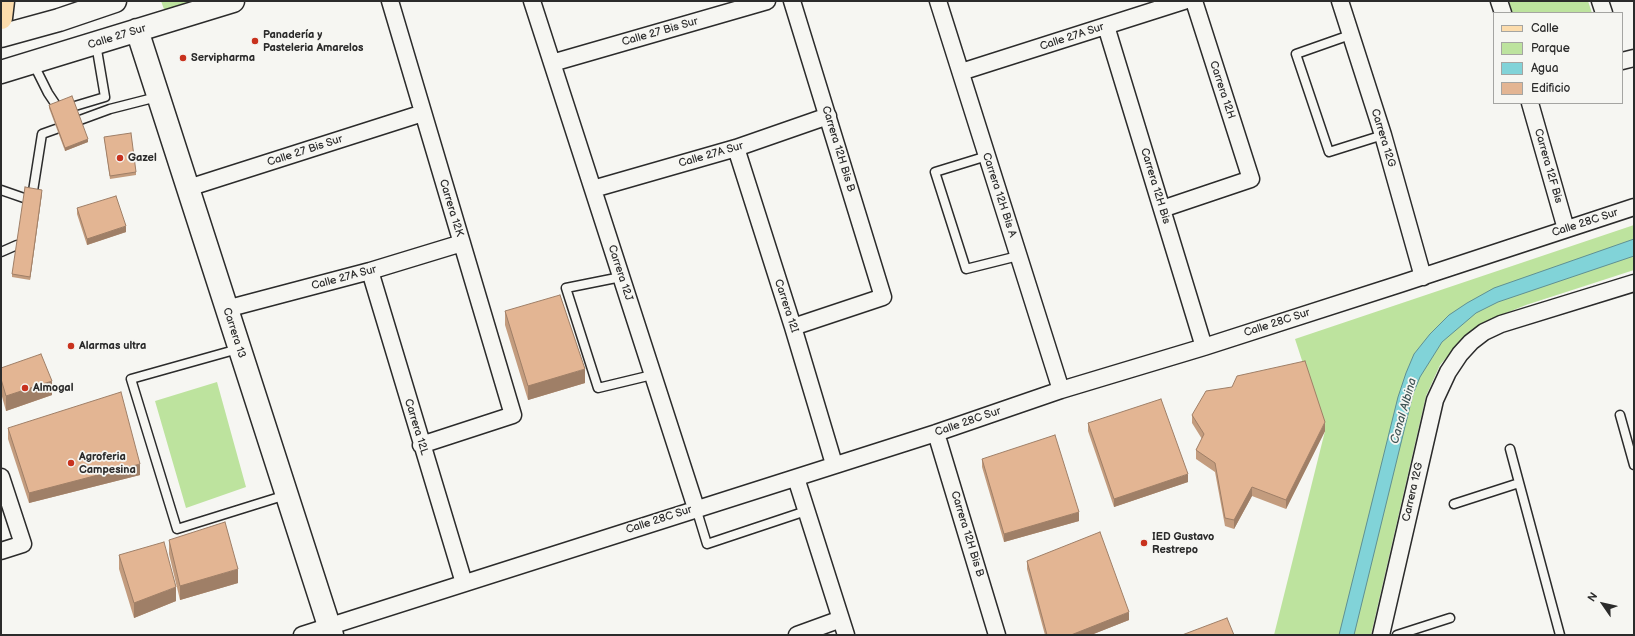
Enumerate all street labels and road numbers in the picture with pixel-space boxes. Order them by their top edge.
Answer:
street label: Calle 27 Bis Sur [620,15,700,49]
street label: Calle 27A Sur [1038,20,1106,54]
street label: Calle 27 Sur [86,22,148,52]
street label: Carrera 12H [1206,59,1238,121]
street label: Carrera 12H Bis B [819,104,857,194]
street label: Carrera 12G [1368,107,1398,169]
street label: Carrera 12F Bis [1531,127,1565,205]
street label: Calle 27 Bis Sur [266,133,344,169]
street label: Calle 27A Sur [677,139,745,171]
street label: Carrera 12H Bis [1137,147,1173,225]
street label: Carrera 12H Bis A [979,151,1019,239]
street label: Carrera 12K [436,178,466,238]
street label: Calle 28C Sur [1550,206,1620,240]
street label: Carrera 12J [605,243,635,303]
street label: Calle 27A Sur [310,263,378,293]
street label: Carrera 12I [771,278,801,334]
street label: Carrera 13 [220,306,248,360]
street label: Calle 28C Sur [1242,306,1312,340]
street label: Carrera 12L [401,397,431,457]
street label: Calle 28C Sur [933,405,1003,439]
street label: Carrera 12G [1400,461,1426,523]
street label: Carrera 12H Bis B [948,489,986,579]
street label: Calle 28C Sur [624,503,694,537]

